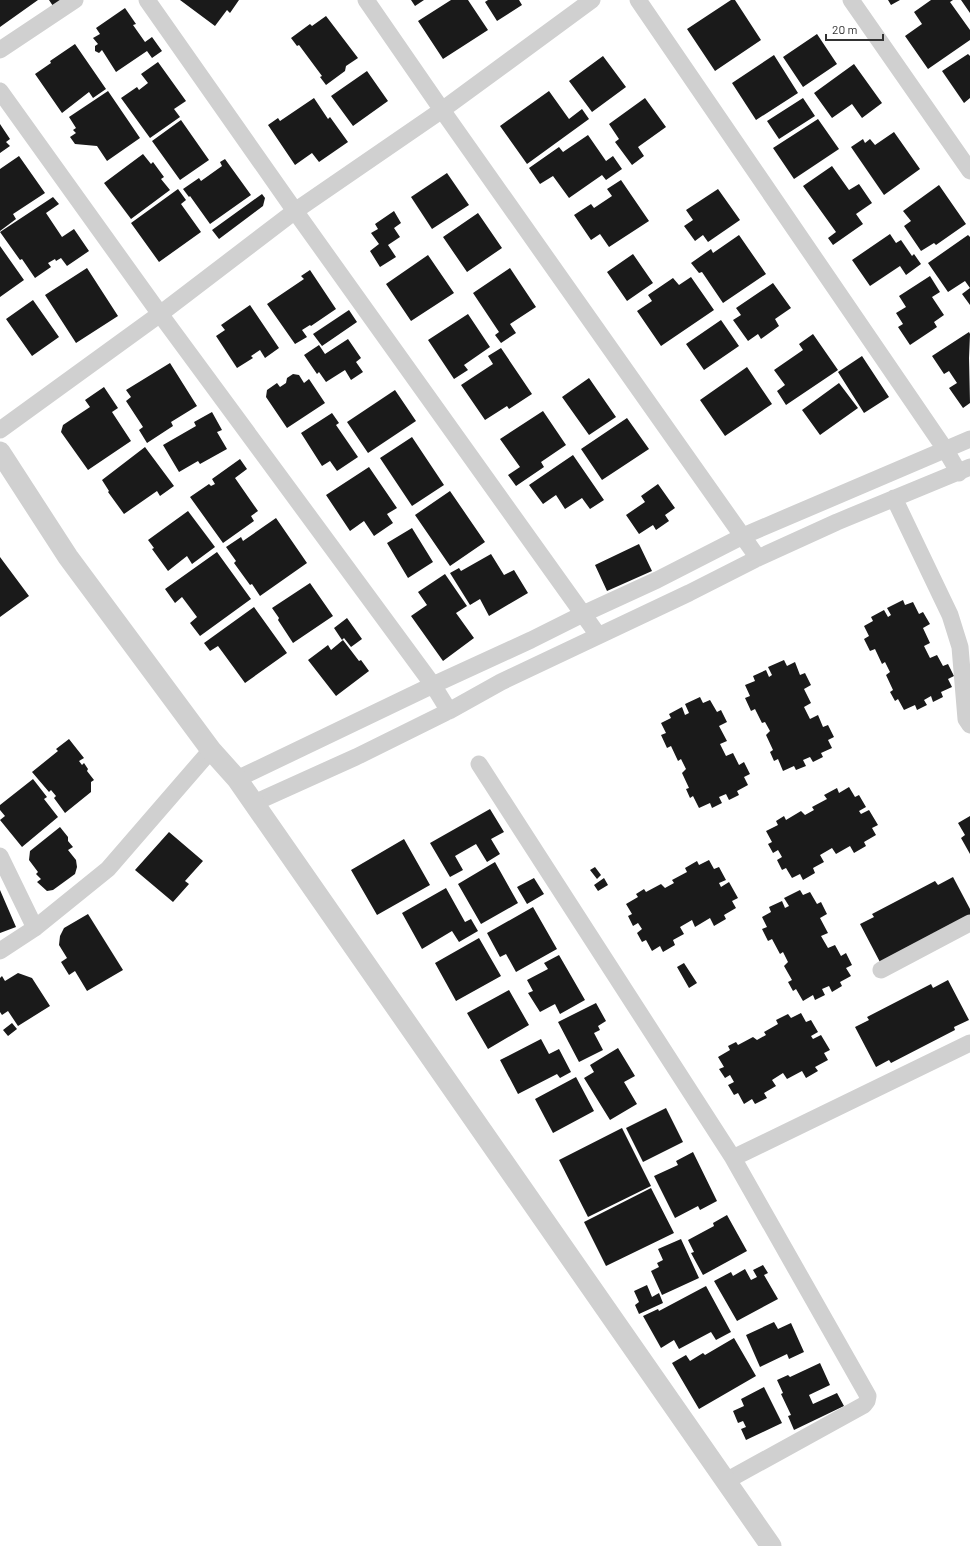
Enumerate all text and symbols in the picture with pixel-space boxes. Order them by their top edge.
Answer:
scale bar [826,16,883,42]
text: 20 m [832,22,858,36]

